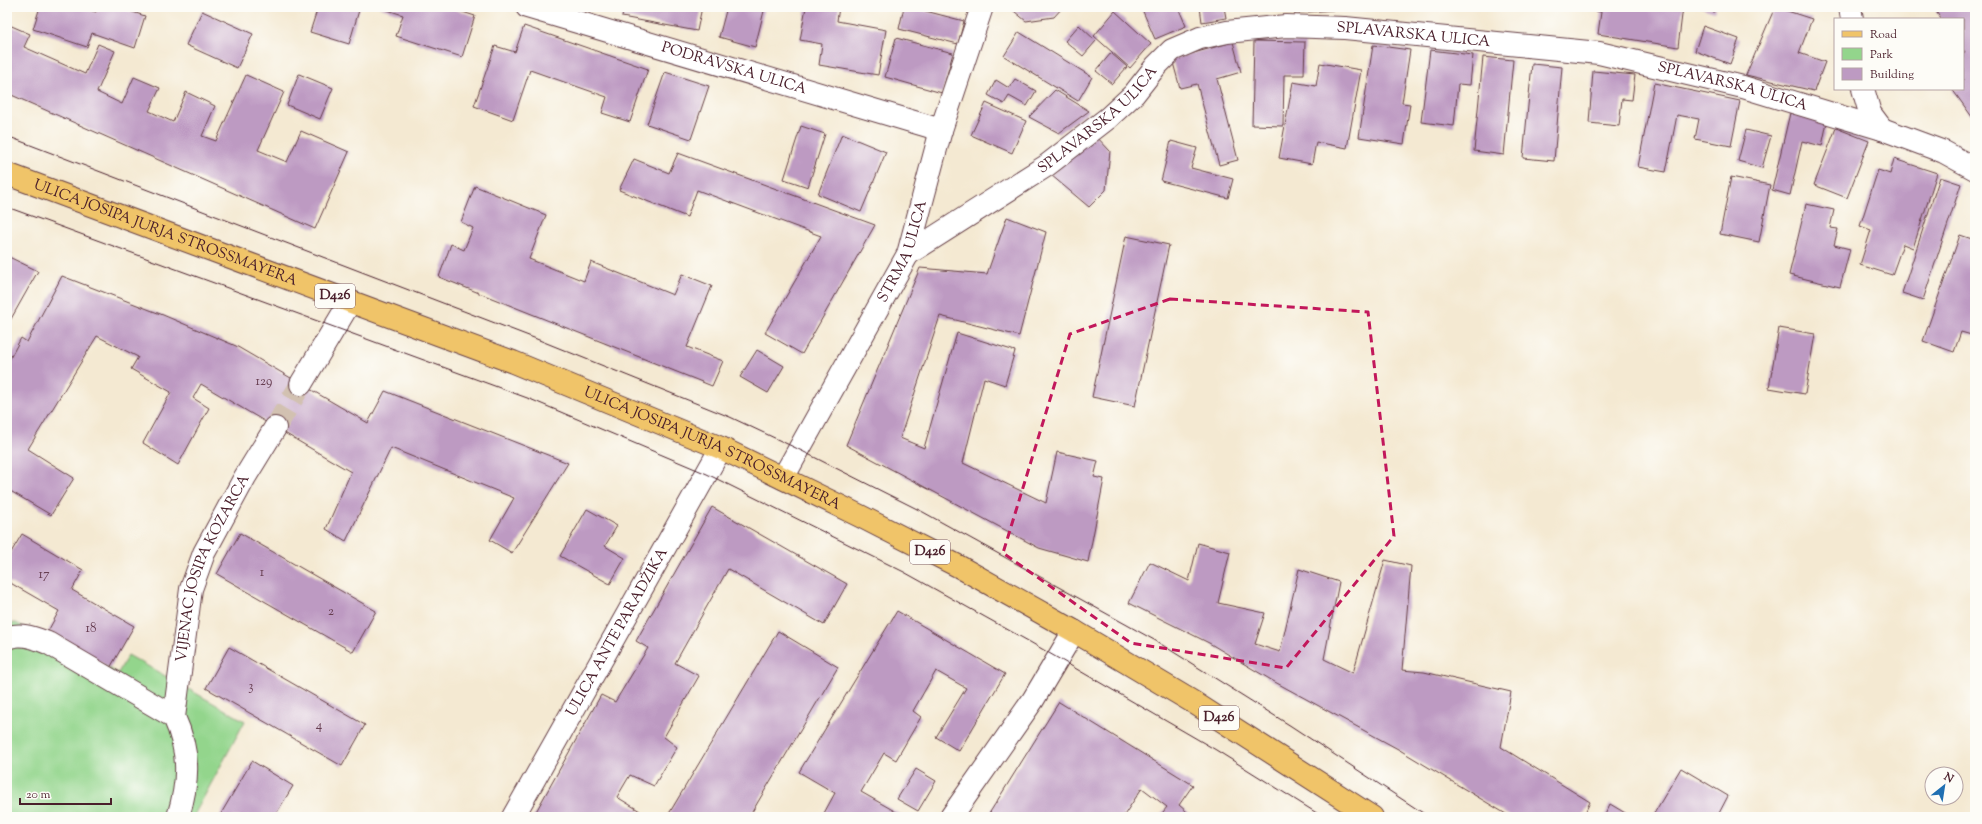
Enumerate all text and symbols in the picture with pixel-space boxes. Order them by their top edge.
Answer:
street label: SPLAVARSKA ULICA [1336,17,1491,53]
legend [1834,18,1964,90]
text: Road [1870,26,1897,44]
street label: PODRAVSKA ULICA [659,37,809,100]
text: Park [1870,46,1893,64]
street label: SPLAVARSKA ULICA [1655,57,1810,116]
street label: SPLAVARSKA ULICA [1034,62,1162,179]
text: Building [1870,66,1914,84]
street label: ULICA JOSIPA JURJA STROSSMAYERA [30,174,300,292]
street label: STRMA ULICA [872,198,932,306]
road number: D426 [315,284,355,308]
house number: 129 [256,373,272,391]
street label: ULICA JOSIPA JURJA STROSSMAYERA [580,382,844,516]
street label: VIJENAC JOSIPA KOZARCA [171,471,255,664]
road number: D426 [910,540,950,564]
street label: ULICA ANTE PARADŽIKA [561,544,673,720]
house number: 1 [260,564,265,582]
house number: 17 [39,566,50,584]
house number: 2 [328,603,334,621]
house number: 18 [86,620,96,638]
house number: 3 [248,678,254,696]
road number: D426 [1199,706,1239,730]
house number: 4 [316,717,323,735]
north arrow [1924,766,1964,806]
text: N [1940,769,1956,787]
scale bar [20,780,111,806]
text: 20 m [26,786,51,804]

